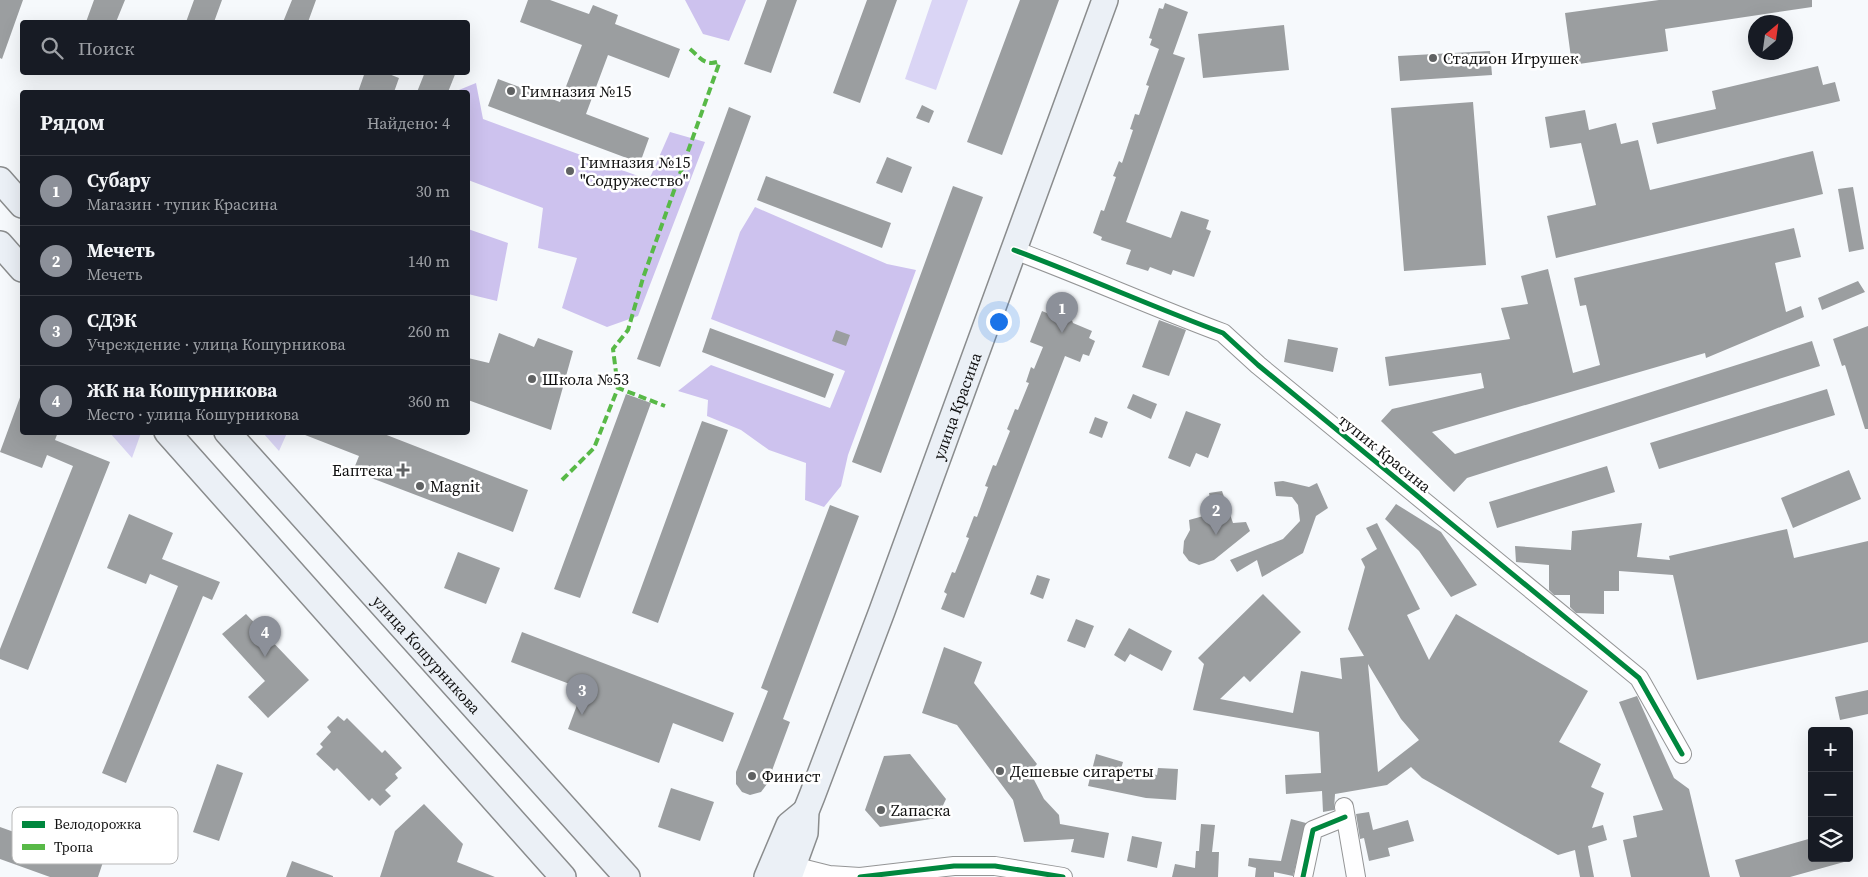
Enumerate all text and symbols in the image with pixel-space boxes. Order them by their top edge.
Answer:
north arrow [1748,15,1793,60]
search box [20,20,470,75]
icon: search [38,34,66,62]
text: Поиск [78,35,135,61]
place label: Стадион Игрушек [1443,47,1579,69]
marker: Стадион Игрушек [1427,52,1439,64]
place label: Гимназия №15 [521,80,632,102]
marker: Гимназия №15 [505,85,517,97]
text: Рядом [40,108,105,137]
text: Найдено: 4 [367,112,450,134]
place label: Гимназия №15 "Содружество" [580,151,691,191]
marker: Гимназия №15 "Содружество" [564,165,576,177]
text: Субару [87,167,151,193]
text: 1 [52,180,60,202]
text: 30 m [416,180,450,202]
text: Магазин · тупик Красина [87,193,278,215]
text: Мечеть [87,237,155,263]
text: 2 [52,250,60,272]
text: 140 m [408,250,450,272]
text: Мечеть [87,263,143,285]
pin: 1 [1046,292,1078,333]
text: СДЭК [87,307,137,333]
your location [986,309,1012,335]
text: 3 [52,320,60,342]
text: 260 m [408,320,450,342]
text: Учреждение · улица Кошурникова [87,333,346,355]
street label: улица Красина [927,349,987,463]
place label: Школа №53 [542,368,629,390]
marker: Школа №53 [526,373,538,385]
text: ЖК на Кошурникова [87,377,277,403]
text: 4 [52,390,60,412]
text: 360 m [408,390,450,412]
text: Место · улица Кошурникова [87,403,299,425]
street label: тупик Красина [1334,409,1437,498]
place label: Еаптека [332,459,394,481]
marker: Еаптека [397,464,409,476]
place label: Magnit [430,475,481,497]
marker: Magnit [414,480,426,492]
pin: 2 [1200,494,1232,535]
street label: улица Кошурникова [368,590,487,719]
pin: 4 [249,616,281,657]
pin: 3 [566,674,598,715]
map controls [1808,727,1853,862]
button: + [1808,727,1853,772]
place label: Дешевые сигареты [1010,760,1154,782]
place label: Финист [762,765,821,787]
marker: Дешевые сигареты [994,765,1006,777]
marker: Финист [746,770,758,782]
button: − [1808,772,1853,817]
place label: Zапаска [891,799,951,821]
marker: Zапаска [875,804,887,816]
legend [12,807,178,864]
text: Велодорожка [54,814,142,834]
button: layers [1808,817,1853,862]
text: Тропа [54,837,94,857]

